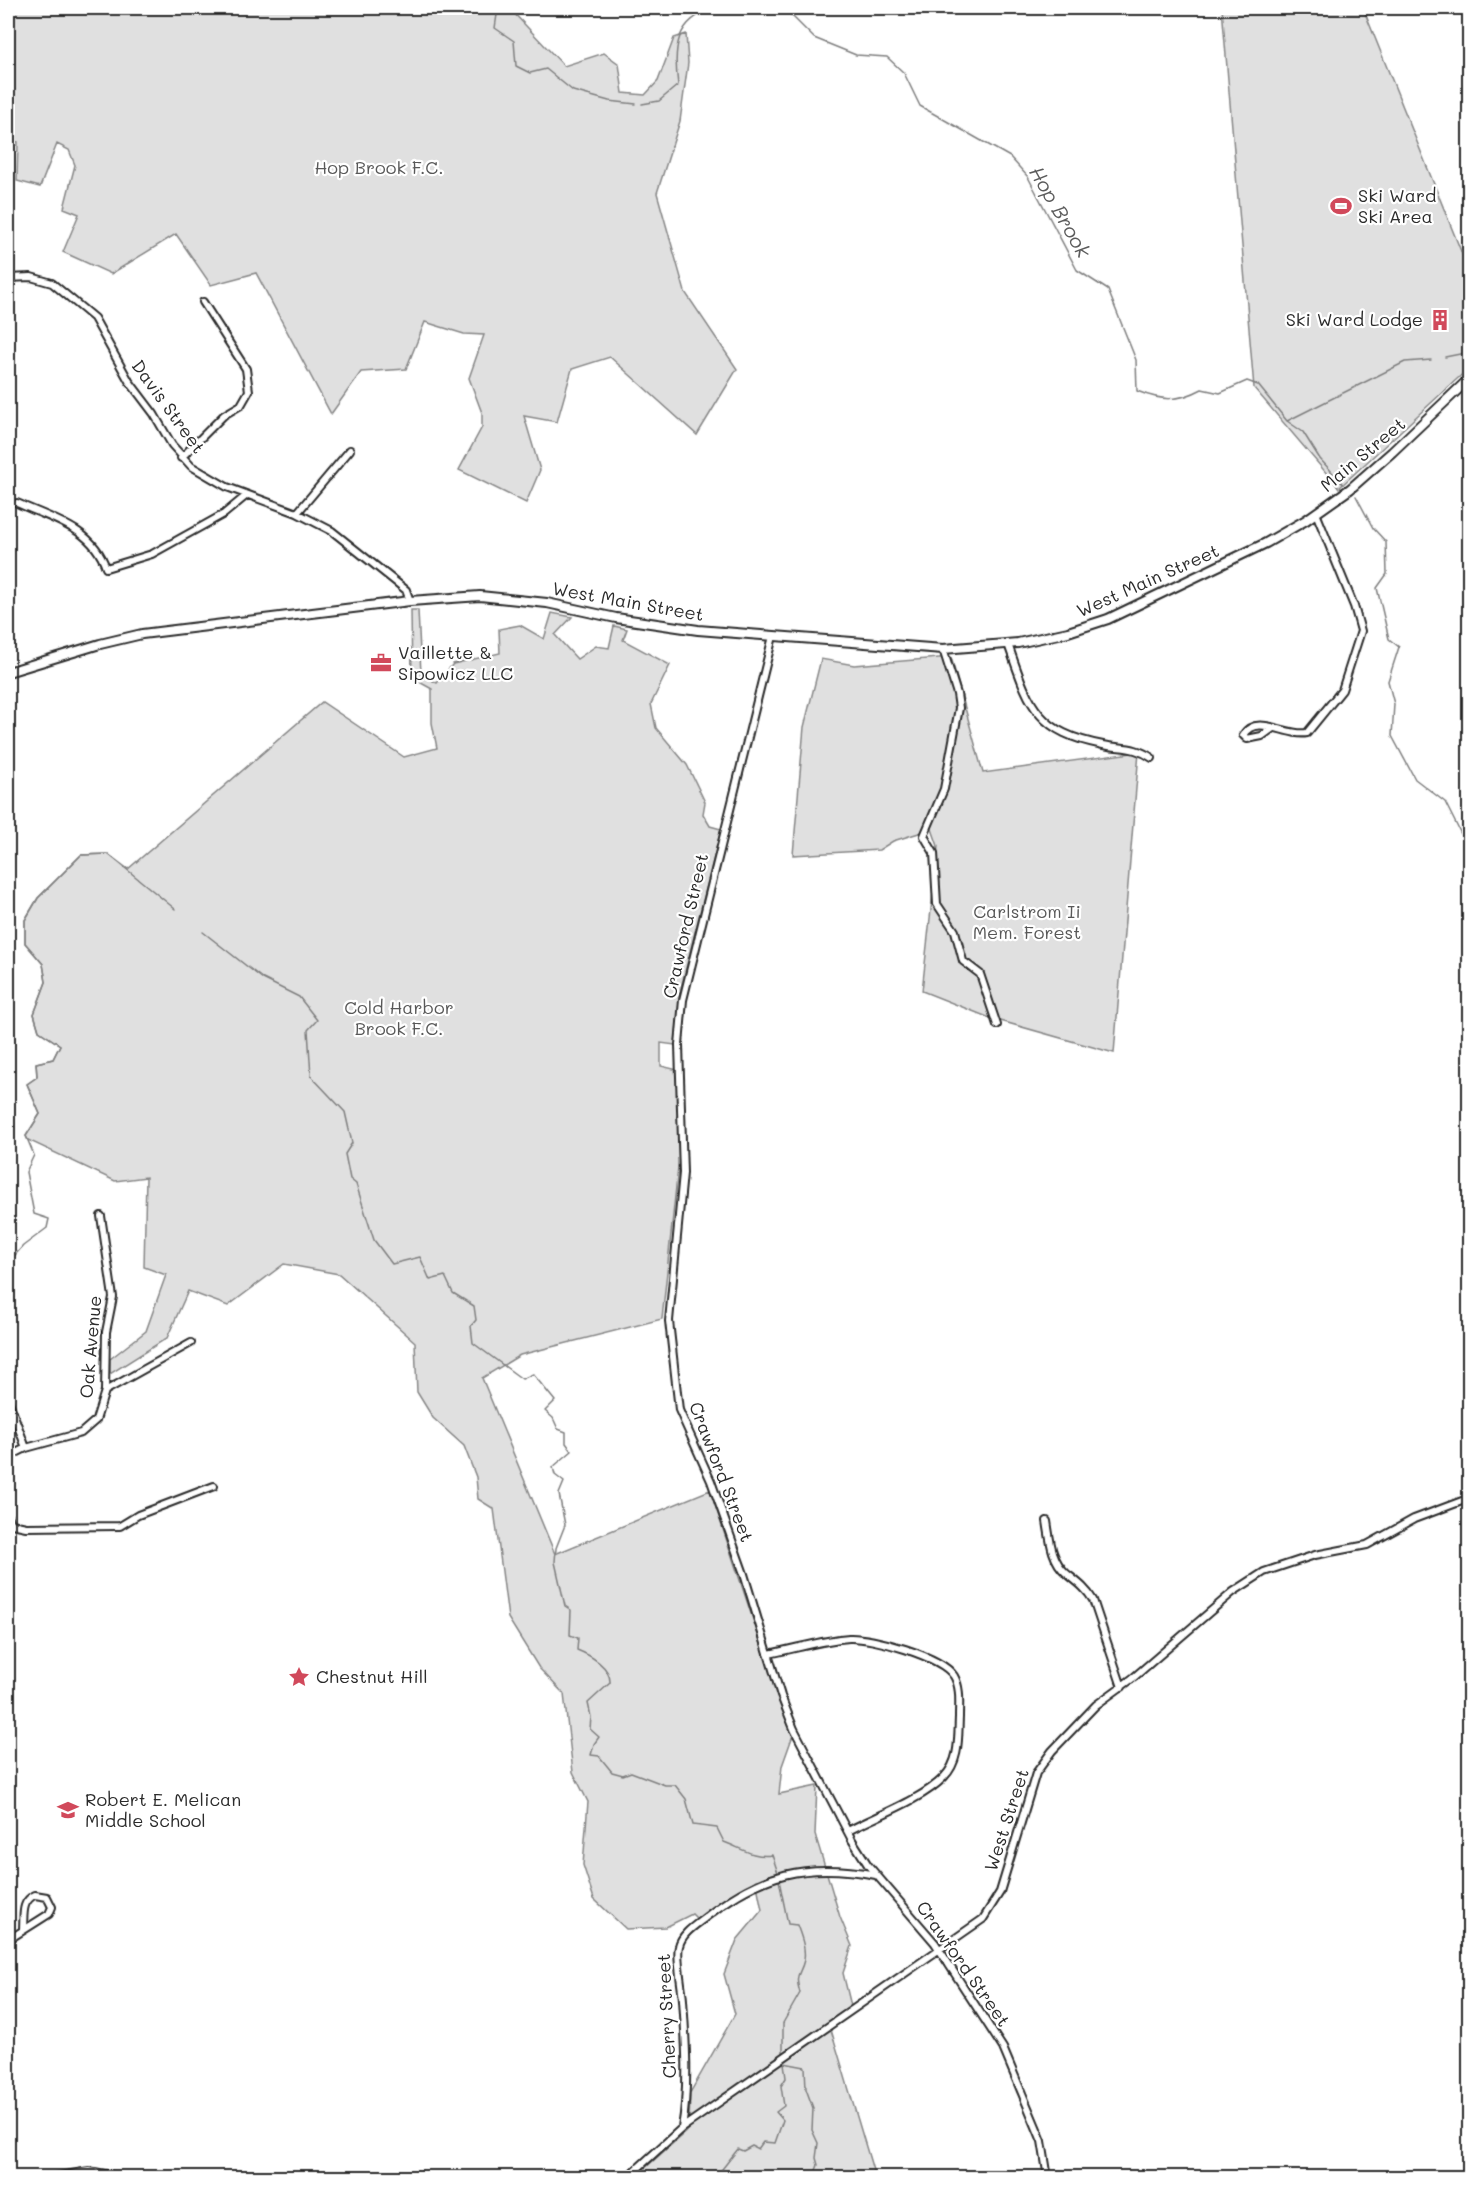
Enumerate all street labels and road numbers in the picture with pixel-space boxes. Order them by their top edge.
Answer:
street label: Davis Street [127,355,211,458]
street label: Main Street [1315,412,1410,497]
street label: West Main Street [1073,538,1223,622]
street label: West Main Street [551,576,706,626]
street label: Crawford Street [657,851,713,1001]
street label: Oak Avenue [74,1295,106,1399]
street label: Crawford Street [684,1398,760,1545]
street label: West Street [978,1765,1034,1874]
street label: Crawford Street [911,1896,1016,2031]
street label: Cherry Street [651,1953,681,2079]

